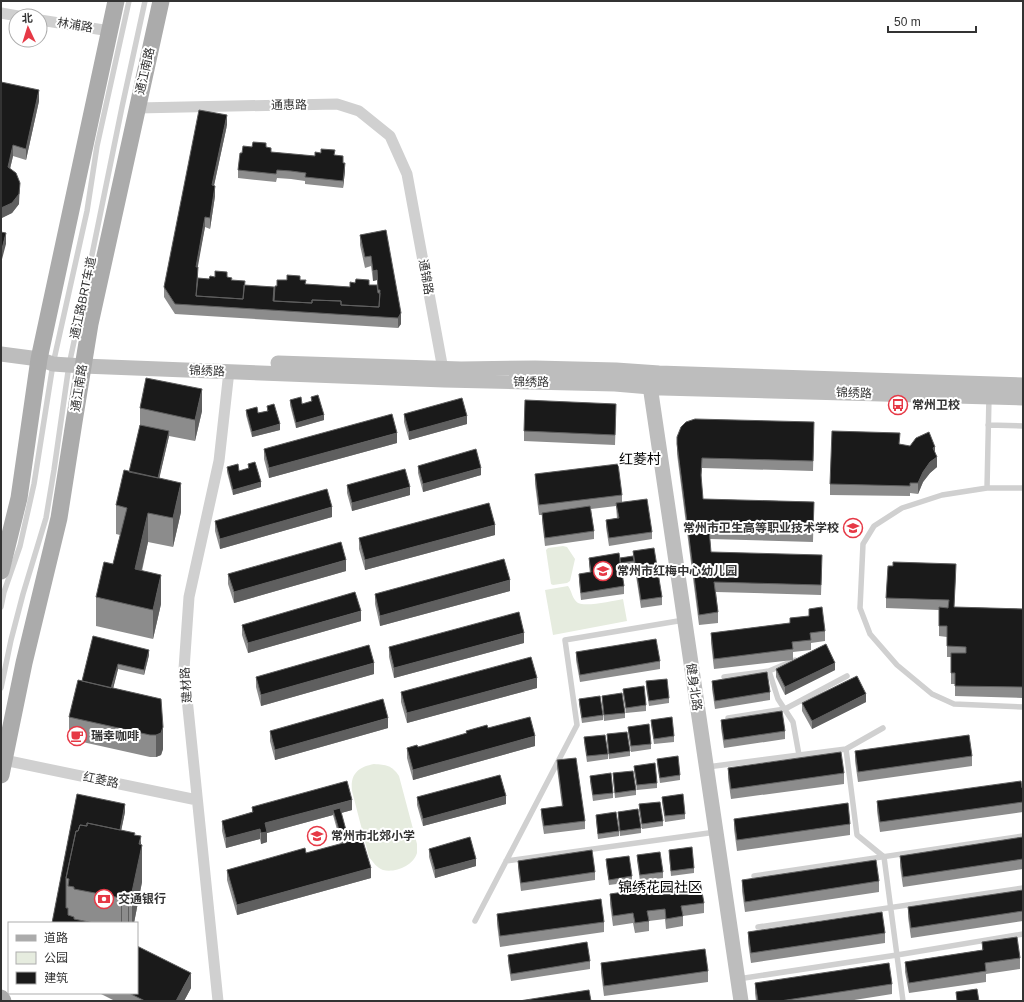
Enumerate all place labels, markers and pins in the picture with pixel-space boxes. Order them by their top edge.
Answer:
bus stop icon: 常州卫校 [887,394,909,416]
place label: 常州卫校 [912,398,960,412]
school or university icon: 常州市卫生高等职业技术学校 [842,517,864,539]
place label: 常州市卫生高等职业技术学校 [683,521,839,535]
school or university icon: 常州市红梅中心幼儿园 [592,560,614,582]
place label: 常州市红梅中心幼儿园 [617,564,737,578]
cafe icon: 瑞幸咖啡 [66,725,88,747]
place label: 瑞幸咖啡 [91,729,139,743]
school or university icon: 常州市北郊小学 [306,825,328,847]
place label: 常州市北郊小学 [331,829,415,843]
bank icon: 交通银行 [93,888,115,910]
place label: 交通银行 [118,892,166,906]

